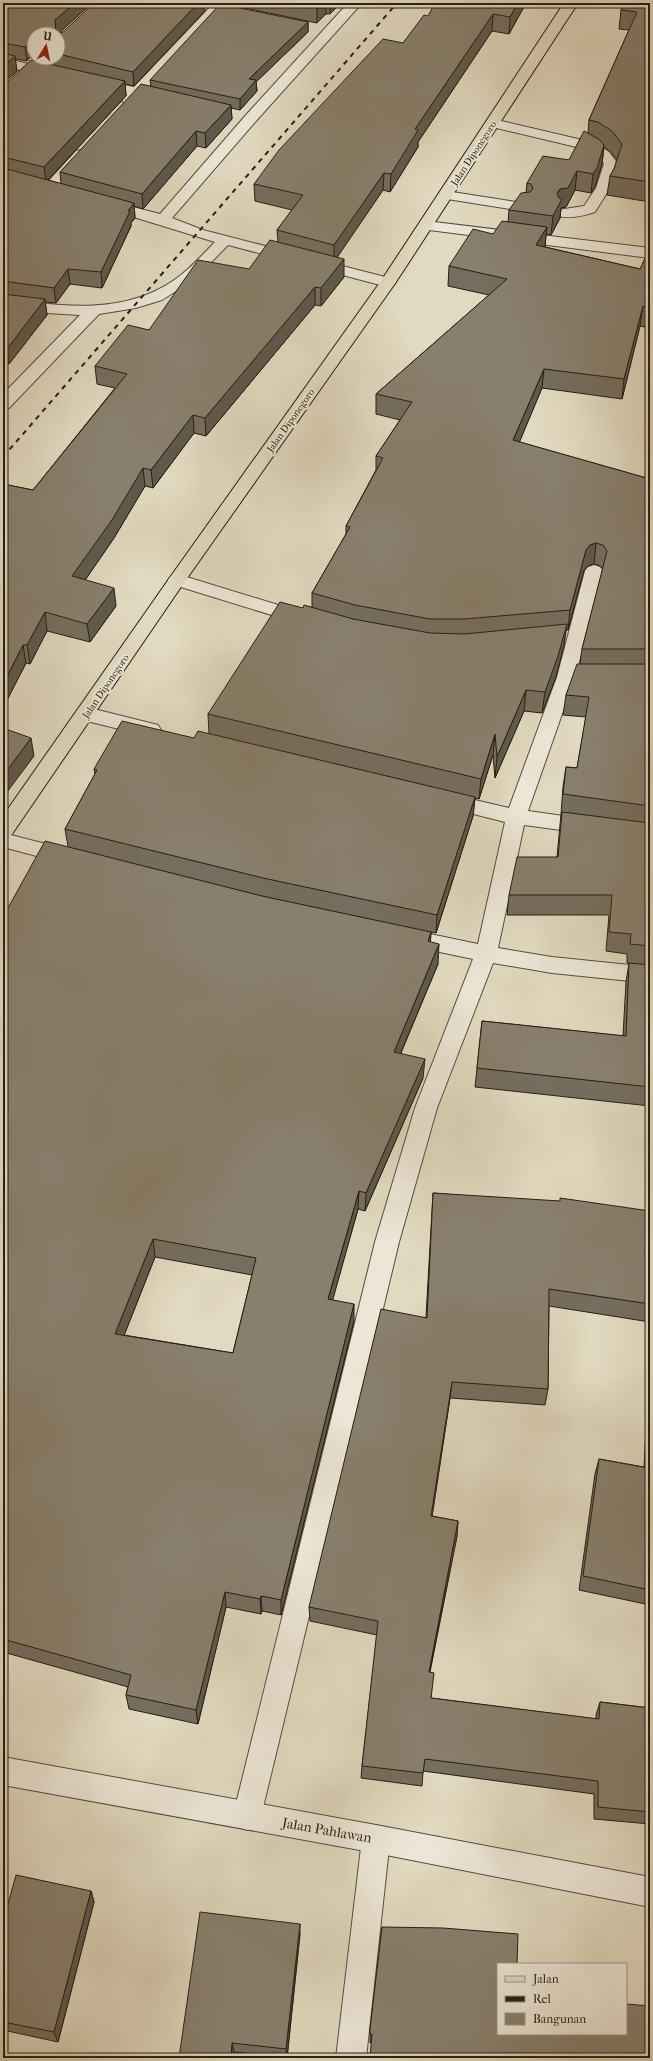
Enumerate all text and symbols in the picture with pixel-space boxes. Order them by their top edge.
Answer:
north arrow [26,26,66,66]
text: U [41,29,53,44]
street label: Jalan Diponegoro [448,119,499,189]
street label: Jalan Diponegoro [264,386,317,455]
street label: Jalan Diponegoro [79,652,132,722]
street label: Jalan Pahlawan [280,1814,373,1847]
legend [497,1963,627,2035]
text: Jalan [532,1972,559,1986]
text: Rel [533,1992,551,2006]
text: Bangunan [533,2012,586,2026]

